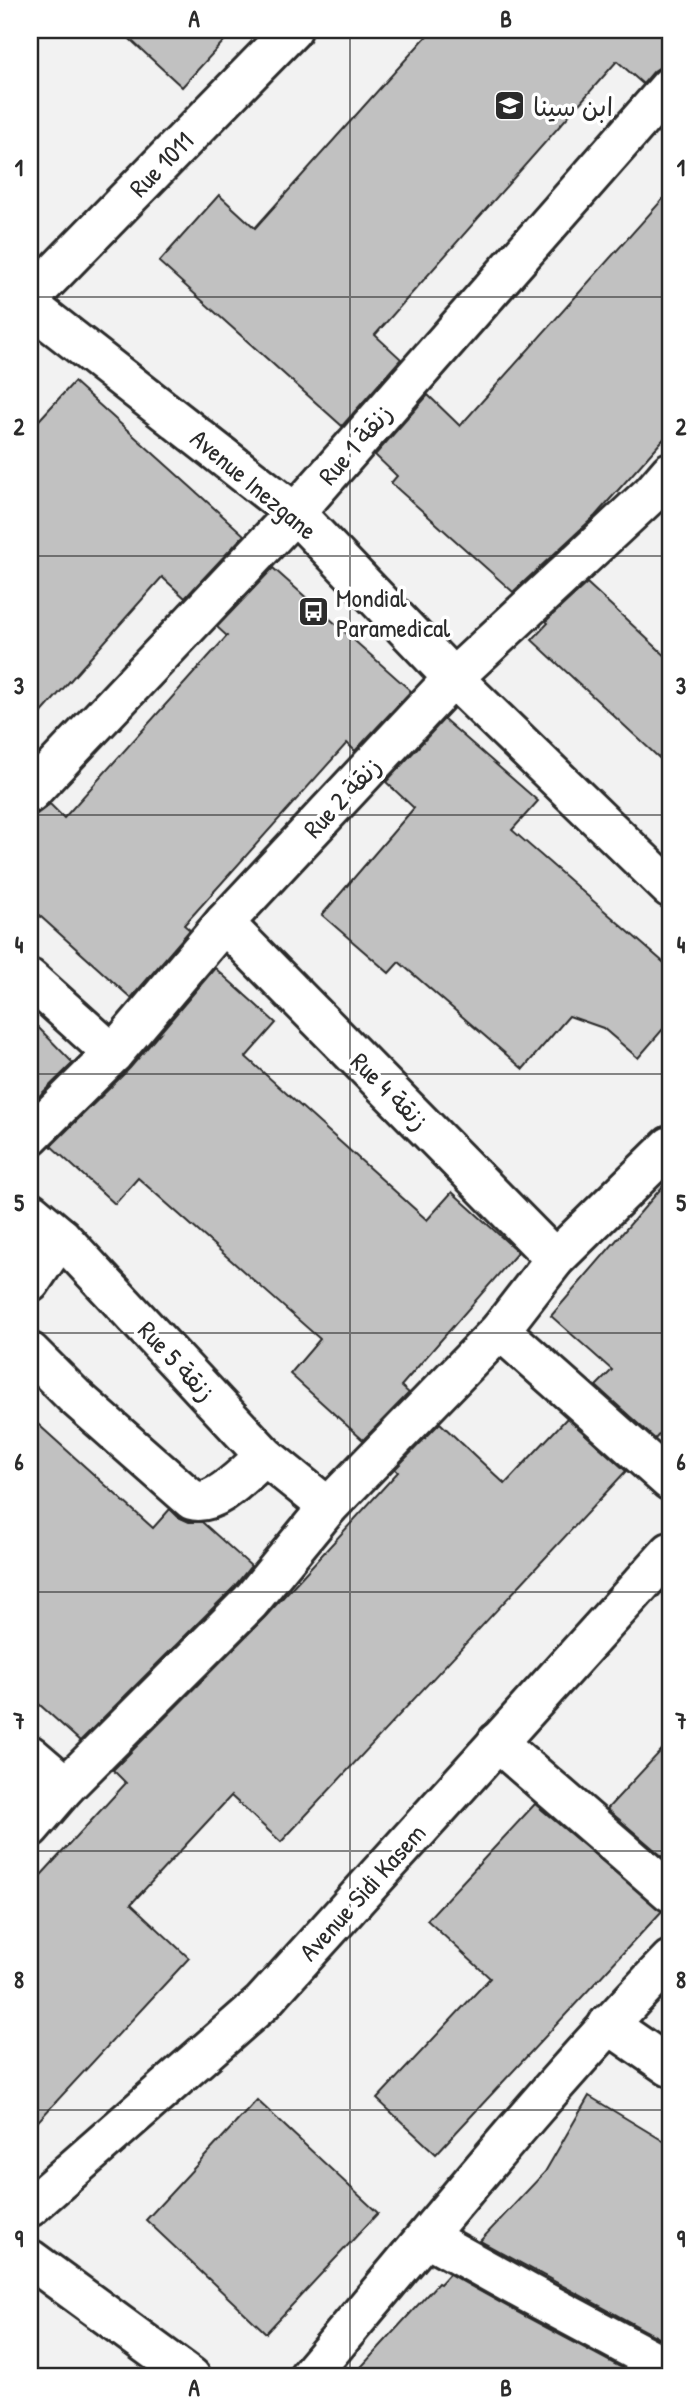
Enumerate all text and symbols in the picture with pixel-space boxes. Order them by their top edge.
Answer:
text: A [188,3,200,34]
text: B [500,3,512,34]
school or university icon: ابن سينا [493,89,527,123]
place label: ابن سينا [533,89,613,124]
street label: Rue 1011 [121,124,201,204]
text: 1 [15,152,23,183]
text: 1 [677,152,685,183]
street label: Rue 1 زنقة [310,396,400,492]
text: 2 [14,411,25,442]
text: 2 [676,411,687,442]
street label: Avenue Inezgane [183,421,325,547]
place label: Mondial Paramedical [336,580,450,645]
bus stop icon: Mondial Paramedical [296,595,330,629]
text: 3 [14,670,24,701]
text: 3 [676,670,686,701]
street label: Rue 2 زنقة [295,749,389,845]
text: 4 [15,929,24,960]
text: 4 [677,929,686,960]
street label: Rue 4 زنقة [343,1044,437,1138]
text: 5 [14,1187,24,1218]
text: 5 [676,1187,686,1218]
street label: Rue 5 زنقة [131,1313,223,1409]
text: 6 [14,1446,24,1477]
text: 6 [676,1446,686,1477]
text: 7 [12,1705,25,1736]
text: 7 [674,1705,687,1736]
street label: Avenue Sidi Kasem [291,1816,433,1968]
text: 8 [14,1964,24,1995]
text: 8 [676,1964,686,1995]
text: 9 [15,2223,24,2254]
text: 9 [677,2223,686,2254]
text: A [188,2372,200,2403]
text: B [500,2372,512,2403]

